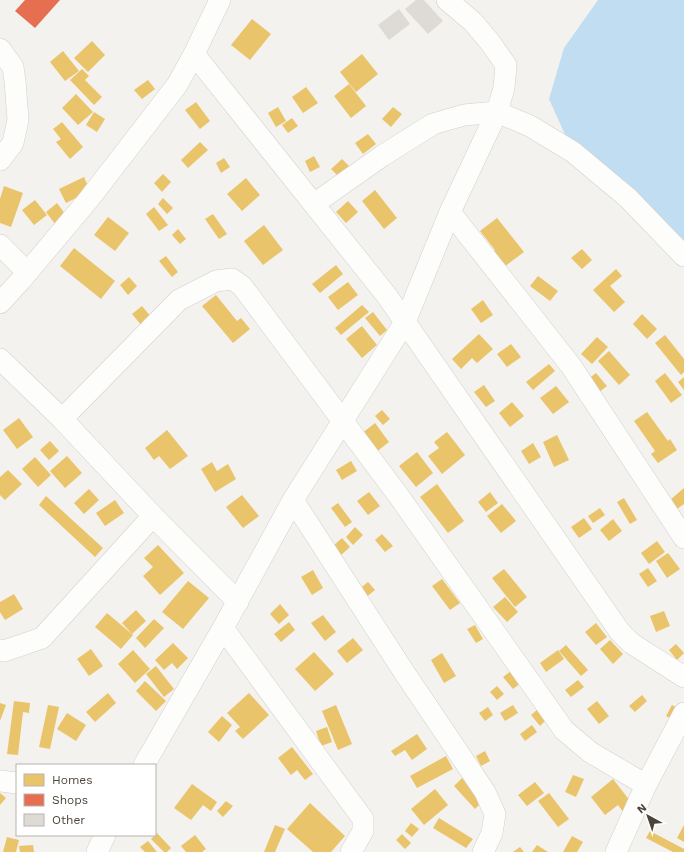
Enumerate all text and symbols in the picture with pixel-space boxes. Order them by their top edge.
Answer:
legend [16,764,156,836]
text: Homes [52,773,93,787]
text: Shops [52,793,88,807]
north arrow [628,796,668,836]
text: N [635,801,649,816]
text: Other [52,813,85,827]

